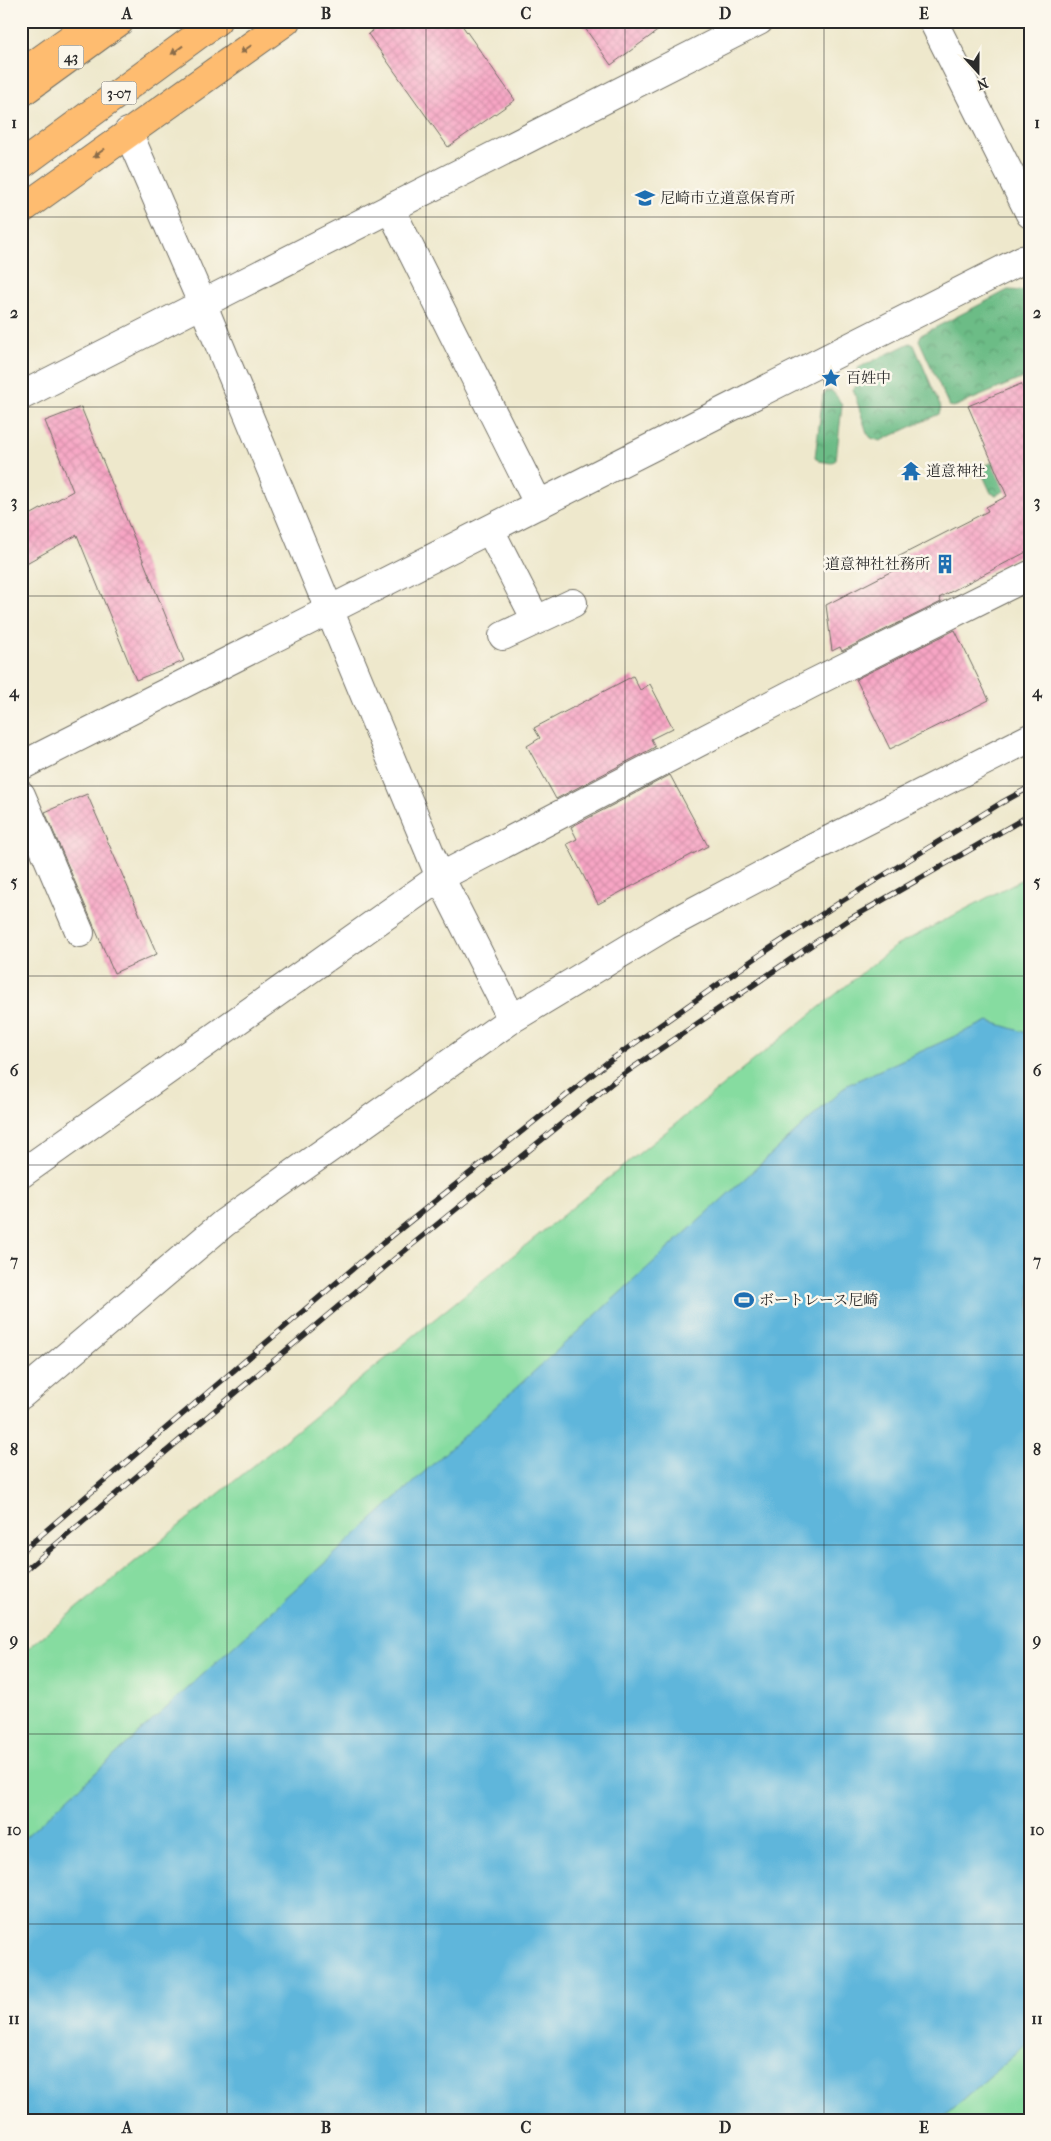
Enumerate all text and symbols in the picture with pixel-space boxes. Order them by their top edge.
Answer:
text: A [121,4,133,23]
text: B [321,4,331,23]
text: C [521,4,532,23]
text: D [719,4,731,23]
text: E [919,4,929,23]
one-way arrow [171,44,184,55]
one-way arrow [239,44,253,54]
road number: 43 [58,46,84,68]
north arrow [954,48,1004,98]
text: N [974,74,990,94]
road number: 3-07 [102,82,136,105]
text: 1 [11,113,17,132]
text: 1 [1034,113,1040,132]
one-way arrow [93,148,106,159]
school or university icon: 尼崎市立道意保育所 [634,187,656,209]
place label: 尼崎市立道意保育所 [660,189,795,207]
text: 2 [10,303,18,322]
text: 2 [1033,303,1041,322]
place icon: 百姓中 [820,367,842,389]
place label: 百姓中 [846,369,891,387]
temple icon: 道意神社 [900,460,922,482]
place label: 道意神社 [926,462,986,480]
text: 3 [11,492,17,512]
text: 3 [1034,492,1040,512]
building icon: 道意神社社務所 [934,553,956,575]
place label: 道意神社社務所 [825,555,930,573]
text: 4 [8,682,20,702]
text: 4 [1031,682,1043,702]
text: 5 [11,872,18,891]
text: 5 [1034,872,1041,891]
text: 6 [10,1061,19,1080]
text: 6 [1033,1061,1042,1080]
text: 7 [9,1251,18,1270]
text: 7 [1032,1251,1041,1270]
sports icon: ボートレース尼崎 [733,1289,755,1311]
place label: ボートレース尼崎 [759,1291,878,1309]
text: 8 [10,1440,18,1459]
text: 8 [1033,1440,1041,1459]
text: 9 [9,1630,18,1650]
text: 9 [1032,1630,1041,1650]
text: 10 [7,1820,21,1839]
text: 10 [1030,1820,1044,1839]
text: 11 [8,2009,20,2028]
text: 11 [1031,2009,1043,2028]
text: A [121,2118,133,2137]
text: B [321,2118,331,2137]
text: C [521,2118,532,2137]
text: D [719,2118,731,2137]
text: E [919,2118,929,2137]

